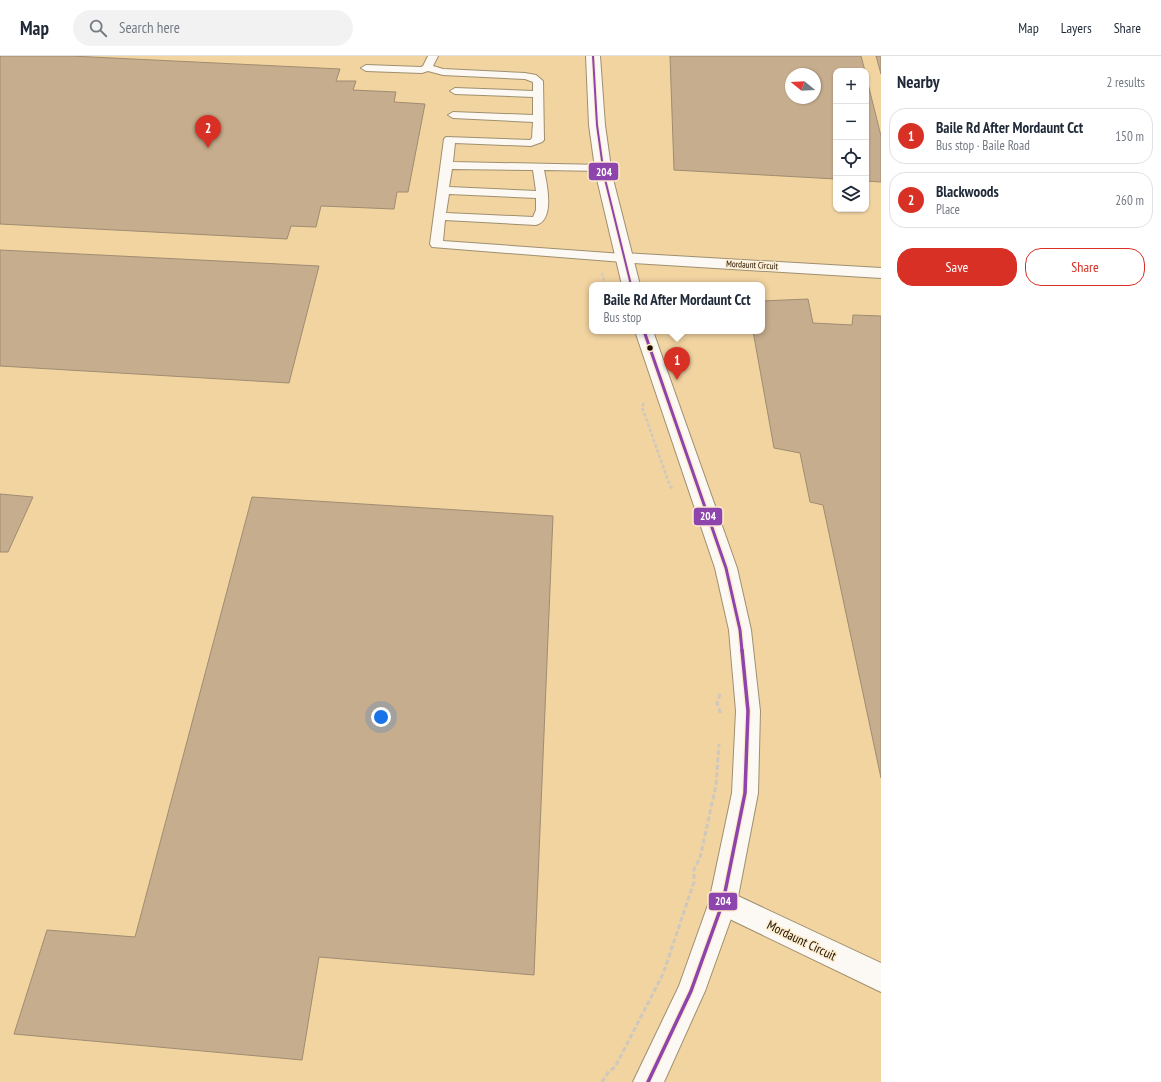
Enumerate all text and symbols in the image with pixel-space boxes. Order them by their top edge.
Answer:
search box [73,10,353,46]
text: Map [20,16,49,40]
icon: search [87,17,109,39]
text: Search here [119,18,180,37]
text: Map [1018,19,1039,37]
text: Layers [1061,19,1092,37]
text: Share [1114,19,1141,37]
north arrow [785,68,821,104]
map controls [833,68,869,212]
button: + [833,68,869,104]
text: Nearby [897,71,940,93]
text: 2 results [1106,74,1145,91]
button: − [833,104,869,140]
pin: 2 [195,115,221,148]
text: Baile Rd After Mordaunt Cct [936,118,1083,137]
text: 1 [908,128,914,145]
text: 150 m [1115,128,1144,145]
text: Bus stop · Baile Road [936,137,1030,154]
button: locate [833,140,869,176]
line badge: 204 [588,162,619,181]
text: 204 [596,165,613,179]
button: layers [833,176,869,212]
text: Blackwoods [936,182,999,201]
text: 2 [908,192,914,209]
text: 260 m [1115,192,1144,209]
text: Place [936,201,960,218]
button: Save [897,248,1017,286]
button: Share [1025,248,1145,286]
street label: Mordaunt Circuit [726,258,779,271]
popup [589,282,765,334]
text: Baile Rd After Mordaunt Cct [603,290,751,309]
text: Bus stop [603,309,641,326]
unlabelled marker [645,343,655,353]
pin: 1 [664,347,690,380]
line badge: 204 [693,507,723,526]
text: 204 [700,509,717,523]
your location [371,707,391,727]
line badge: 204 [708,892,738,911]
text: 204 [715,894,732,908]
street label: Mordaunt Circuit [764,916,840,965]

